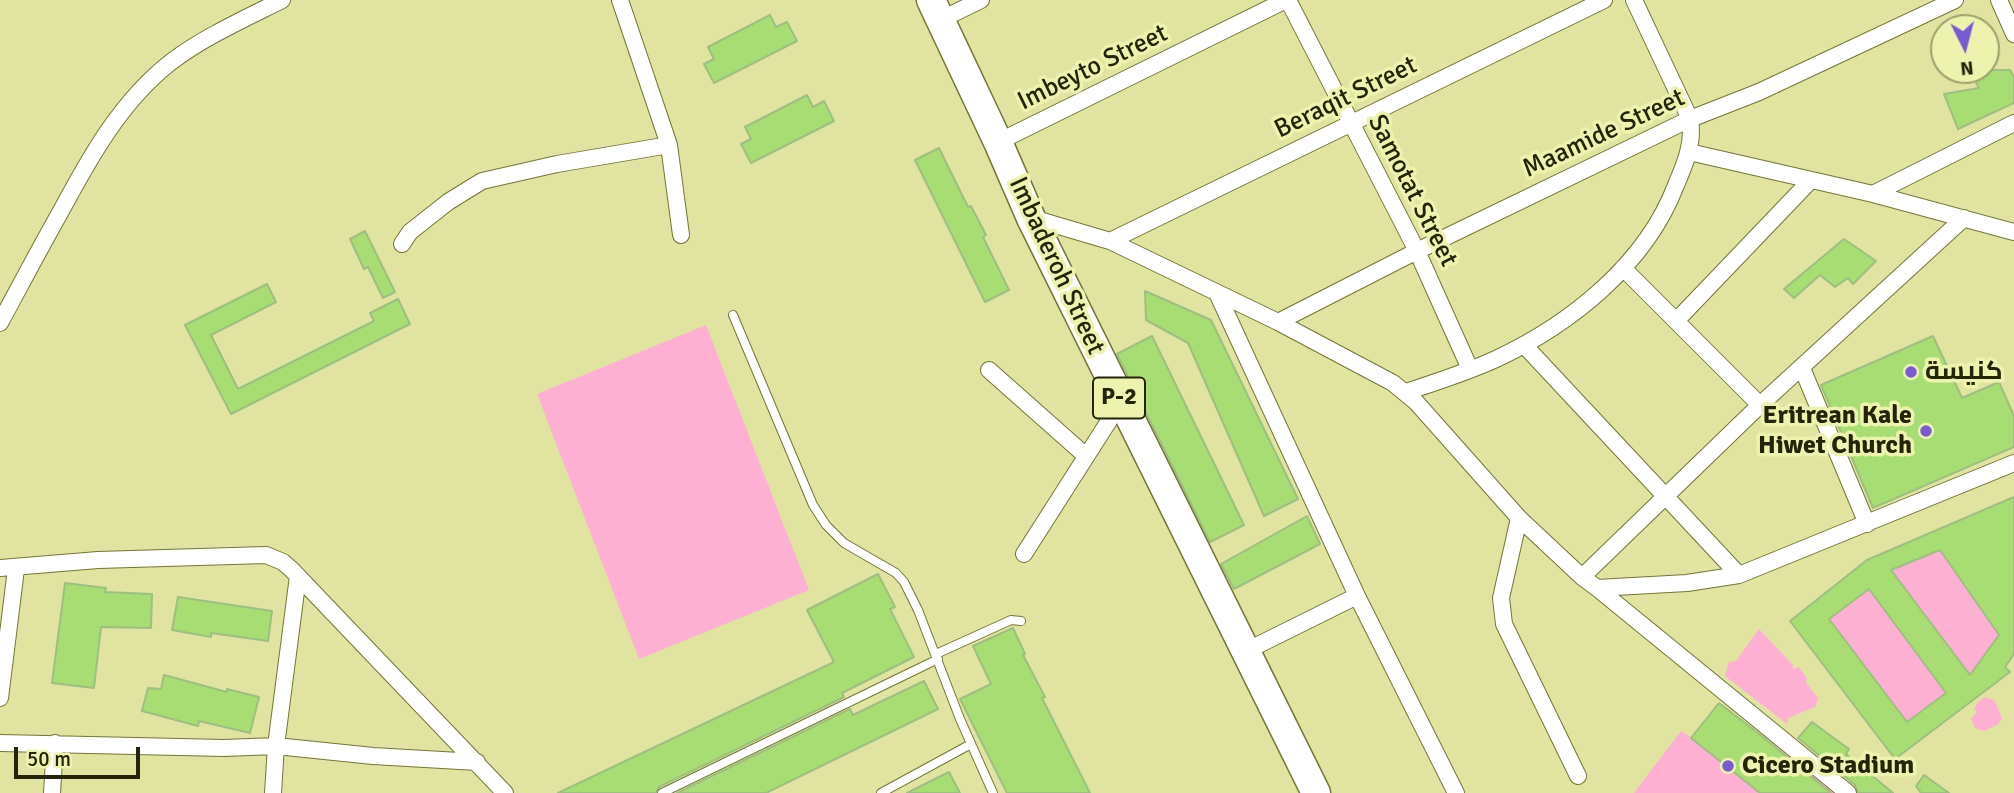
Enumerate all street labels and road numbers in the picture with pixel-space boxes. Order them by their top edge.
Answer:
street label: Imbeyto Street [1013,18,1173,118]
street label: Beraqit Street [1270,50,1422,146]
street label: Maamide Street [1518,83,1690,185]
street label: Samotat Street [1360,110,1464,272]
street label: Imbaderoh Street [1001,172,1111,360]
road number: P-2 [1093,377,1145,418]

